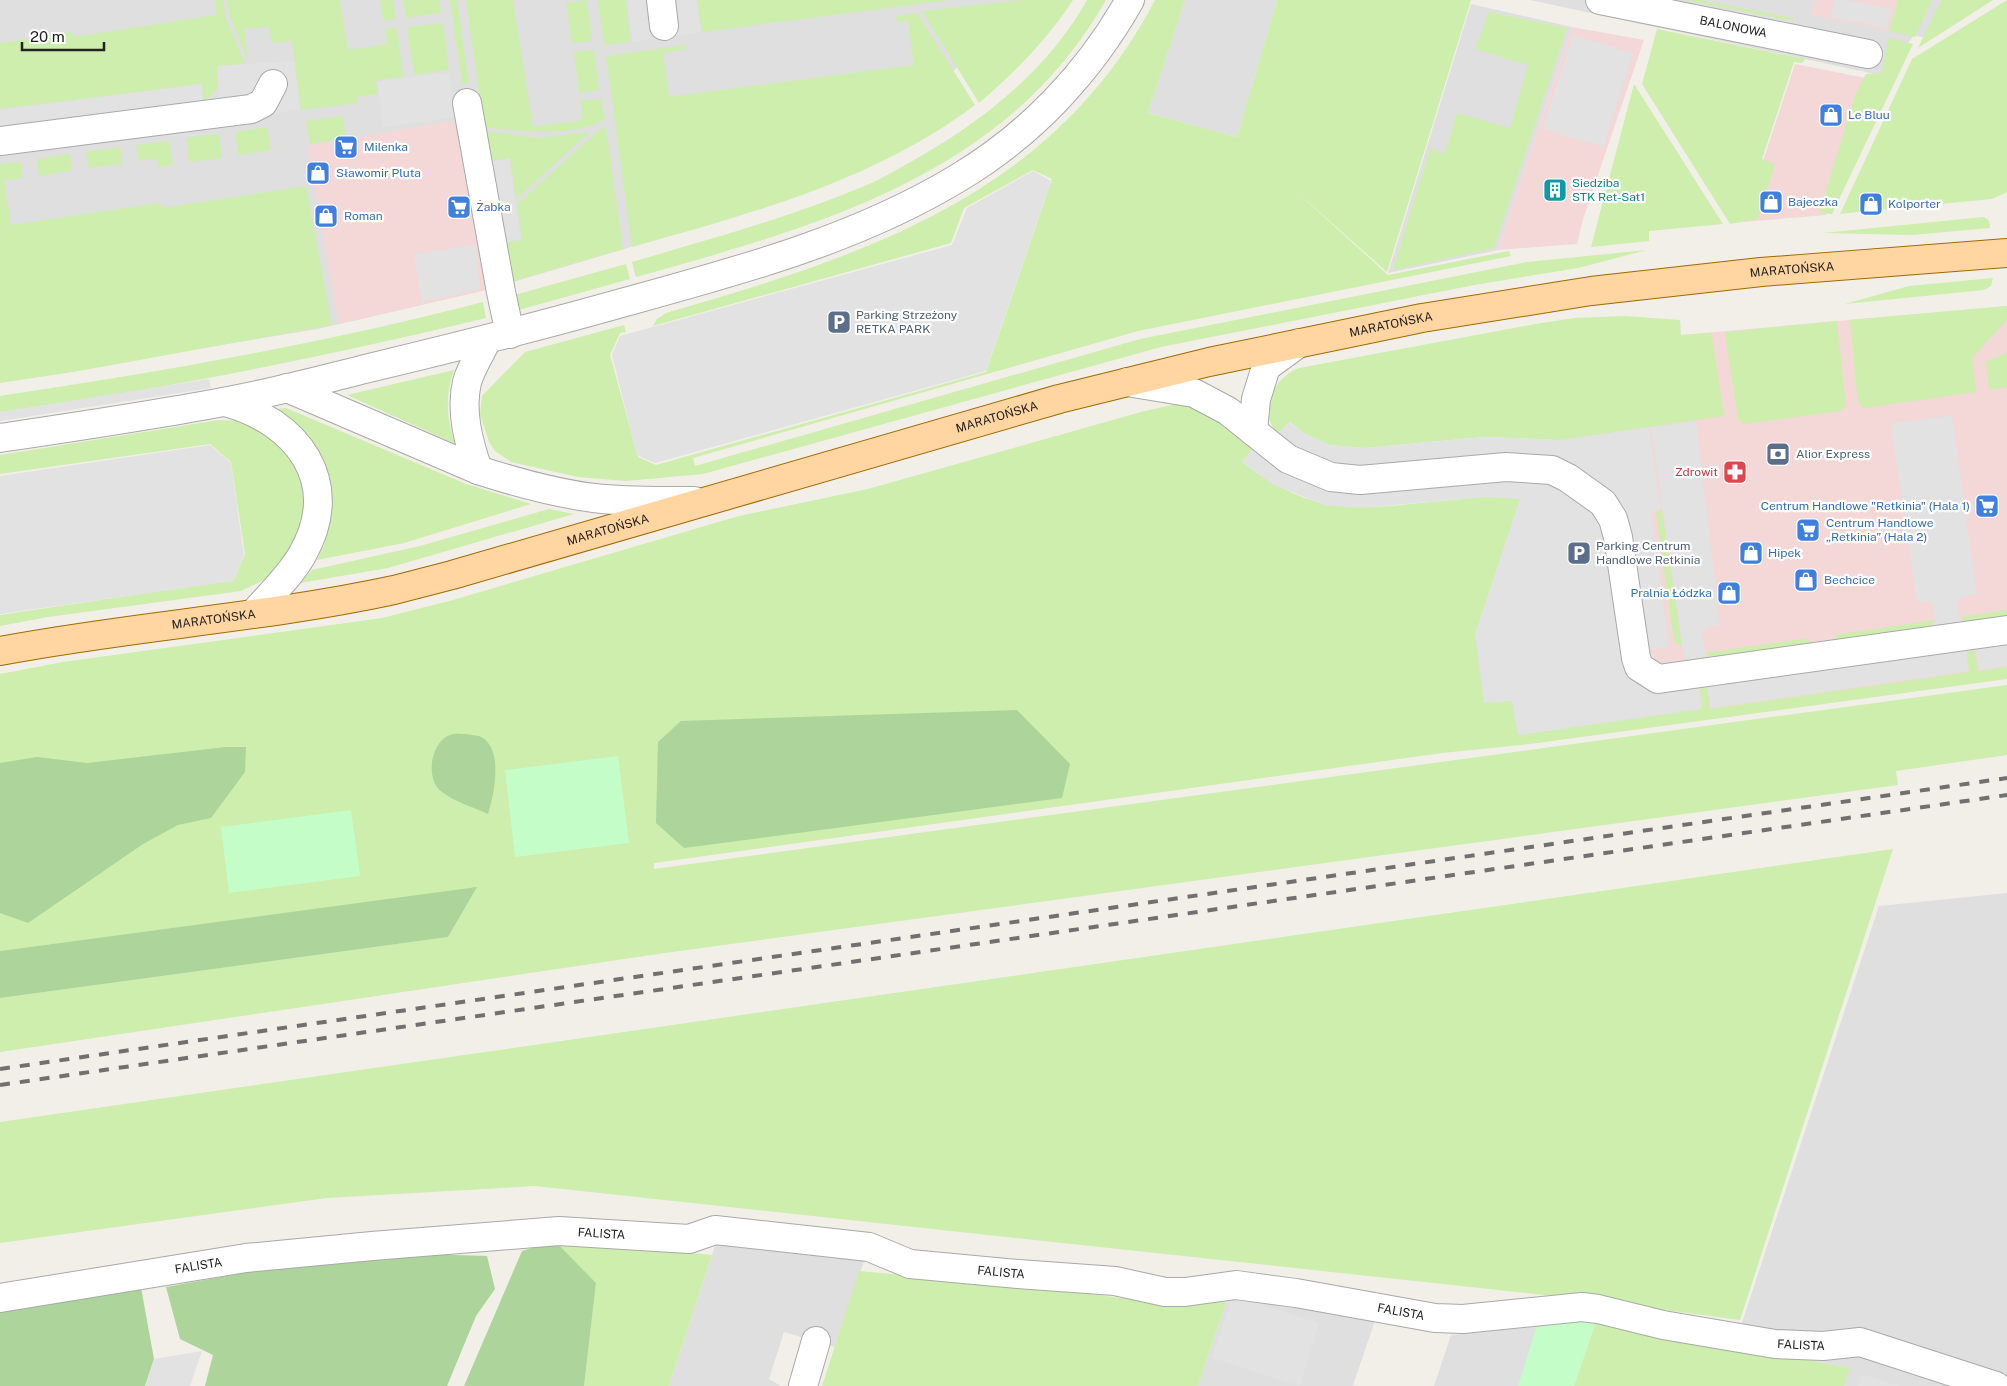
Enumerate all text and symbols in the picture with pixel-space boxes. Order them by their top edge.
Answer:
street label: BALONOWA [1698,13,1769,41]
scale bar [22,20,105,52]
text: 20 m [30,28,65,45]
shop icon: Le Bluu [1818,102,1844,128]
place label: Le Bluu [1848,108,1890,122]
supermarket icon: Milenka [333,134,359,160]
place label: Milenka [364,140,408,154]
shop icon: Sławomir Pluta [305,160,331,186]
place label: Sławomir Pluta [336,166,421,180]
place label: Siedziba STK Ret-Sat1 [1572,176,1645,204]
building icon: Siedziba STK Ret-Sat1 [1542,177,1568,203]
shop icon: Bajeczka [1758,189,1784,215]
shop icon: Kolporter [1858,191,1884,217]
supermarket icon: Żabka [446,194,472,220]
place label: Bajeczka [1788,195,1838,209]
place label: Kolporter [1888,197,1941,211]
place label: Żabka [476,200,511,214]
shop icon: Roman [313,203,339,229]
place label: Roman [344,209,383,223]
street label: MARATOŃSKA [1749,259,1835,280]
place label: Parking Strzeżony RETKA PARK [856,308,958,336]
parking icon: Parking Strzeżony RETKA PARK [826,309,852,335]
street label: MARATOŃSKA [1348,309,1434,340]
street label: MARATOŃSKA [954,398,1040,436]
bank icon: Alior Express [1765,441,1791,467]
place label: Alior Express [1796,447,1870,461]
pharmacy icon: Zdrowit [1722,459,1748,485]
place label: Zdrowit [1675,465,1718,479]
supermarket icon: Centrum Handlowe "Retkinia" (Hala 1) [1974,493,2000,519]
place label: Centrum Handlowe "Retkinia" (Hala 1) [1761,499,1970,513]
street label: MARATOŃSKA [565,511,651,548]
place label: Centrum Handlowe „Retkinia” (Hala 2) [1826,516,1934,544]
supermarket icon: Centrum Handlowe „Retkinia” (Hala 2) [1795,517,1821,543]
place label: Parking Centrum Handlowe Retkinia [1596,539,1700,567]
parking icon: Parking Centrum Handlowe Retkinia [1566,540,1592,566]
shop icon: Hipek [1738,540,1764,566]
place label: Hipek [1768,546,1801,560]
shop icon: Bechcice [1793,567,1819,593]
place label: Bechcice [1824,573,1875,587]
shop icon: Pralnia Łódzka [1716,580,1742,606]
place label: Pralnia Łódzka [1631,586,1712,600]
street label: MARATOŃSKA [171,607,257,632]
street label: FALISTA [577,1225,626,1242]
street label: FALISTA [174,1255,224,1276]
street label: FALISTA [977,1263,1026,1282]
street label: FALISTA [1376,1301,1426,1323]
street label: FALISTA [1777,1337,1826,1353]

